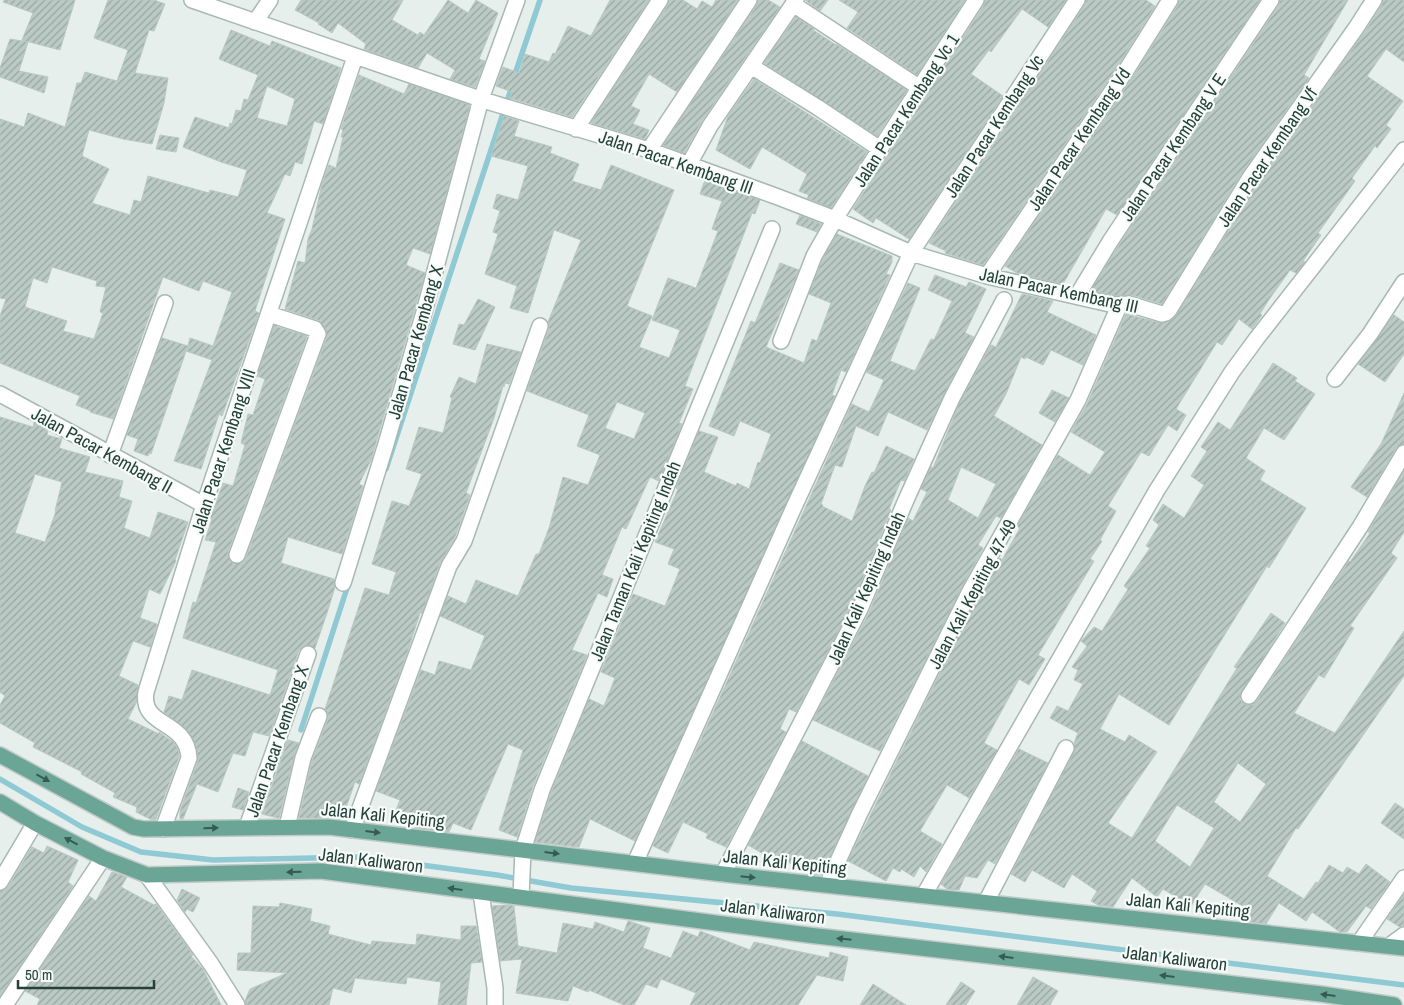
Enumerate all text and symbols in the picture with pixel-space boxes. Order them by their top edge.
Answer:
street label: Jalan Pacar Kembang Vc 1 [847,28,965,191]
street label: Jalan Pacar Kembang Vc [938,50,1050,202]
street label: Jalan Pacar Kembang Vd [1022,63,1136,215]
street label: Jalan Pacar Kembang V E [1114,68,1232,226]
street label: Jalan Pacar Kembang Vf [1211,82,1324,232]
street label: Jalan Pacar Kembang III [596,124,756,200]
street label: Jalan Pacar Kembang III [977,261,1141,319]
street label: Jalan Pacar Kembang X [381,262,449,422]
street label: Jalan Pacar Kembang VIII [185,366,261,536]
street label: Jalan Pacar Kembang II [27,401,177,499]
street label: Jalan Taman Kali Kepiting Indah [583,457,687,665]
street label: Jalan Kali Kepiting Indah [821,508,911,668]
street label: Jalan Kali Kepiting 47-49 [922,515,1022,673]
street label: Jalan Pacar Kembang X [239,662,315,820]
one-way arrow [35,774,50,782]
street label: Jalan Kali Kepiting [320,796,447,834]
one-way arrow [204,824,220,832]
one-way arrow [366,828,382,836]
one-way arrow [63,837,78,845]
street label: Jalan Kaliwaron [317,841,425,879]
street label: Jalan Kali Kepiting [722,843,849,881]
one-way arrow [545,849,561,857]
one-way arrow [286,868,302,876]
one-way arrow [741,873,757,881]
one-way arrow [447,885,463,893]
street label: Jalan Kali Kepiting [1125,886,1252,924]
street label: Jalan Kaliwaron [719,892,827,930]
one-way arrow [836,935,852,943]
street label: Jalan Kaliwaron [1121,939,1229,977]
one-way arrow [997,953,1013,961]
scale bar [18,958,154,990]
text: 50 m [25,964,52,985]
one-way arrow [1159,972,1175,980]
one-way arrow [1320,991,1336,999]

